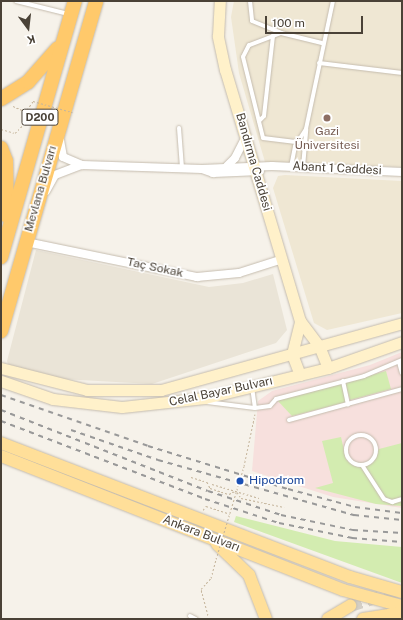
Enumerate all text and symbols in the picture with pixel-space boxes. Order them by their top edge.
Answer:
north arrow [8,8,48,48]
scale bar [267,8,365,34]
text: 100 m [272,16,305,30]
text: K [26,33,36,46]
road number: D200 [21,108,59,126]
street label: Bandırma Caddesi [232,111,274,213]
marker: Gazi Üniversitesi [322,113,332,123]
place label: Gazi Üniversitesi [294,125,360,153]
street label: Mevlana Bulvarı [22,144,60,234]
street label: Abant 1 Caddesi [292,159,382,179]
street label: Taç Sokak [125,255,185,281]
street label: Celal Bayar Bulvarı [168,374,274,410]
place label: Hipodrom [249,474,304,488]
marker: Hipodrom [234,475,246,487]
street label: Ankara Bulvarı [160,513,242,555]

